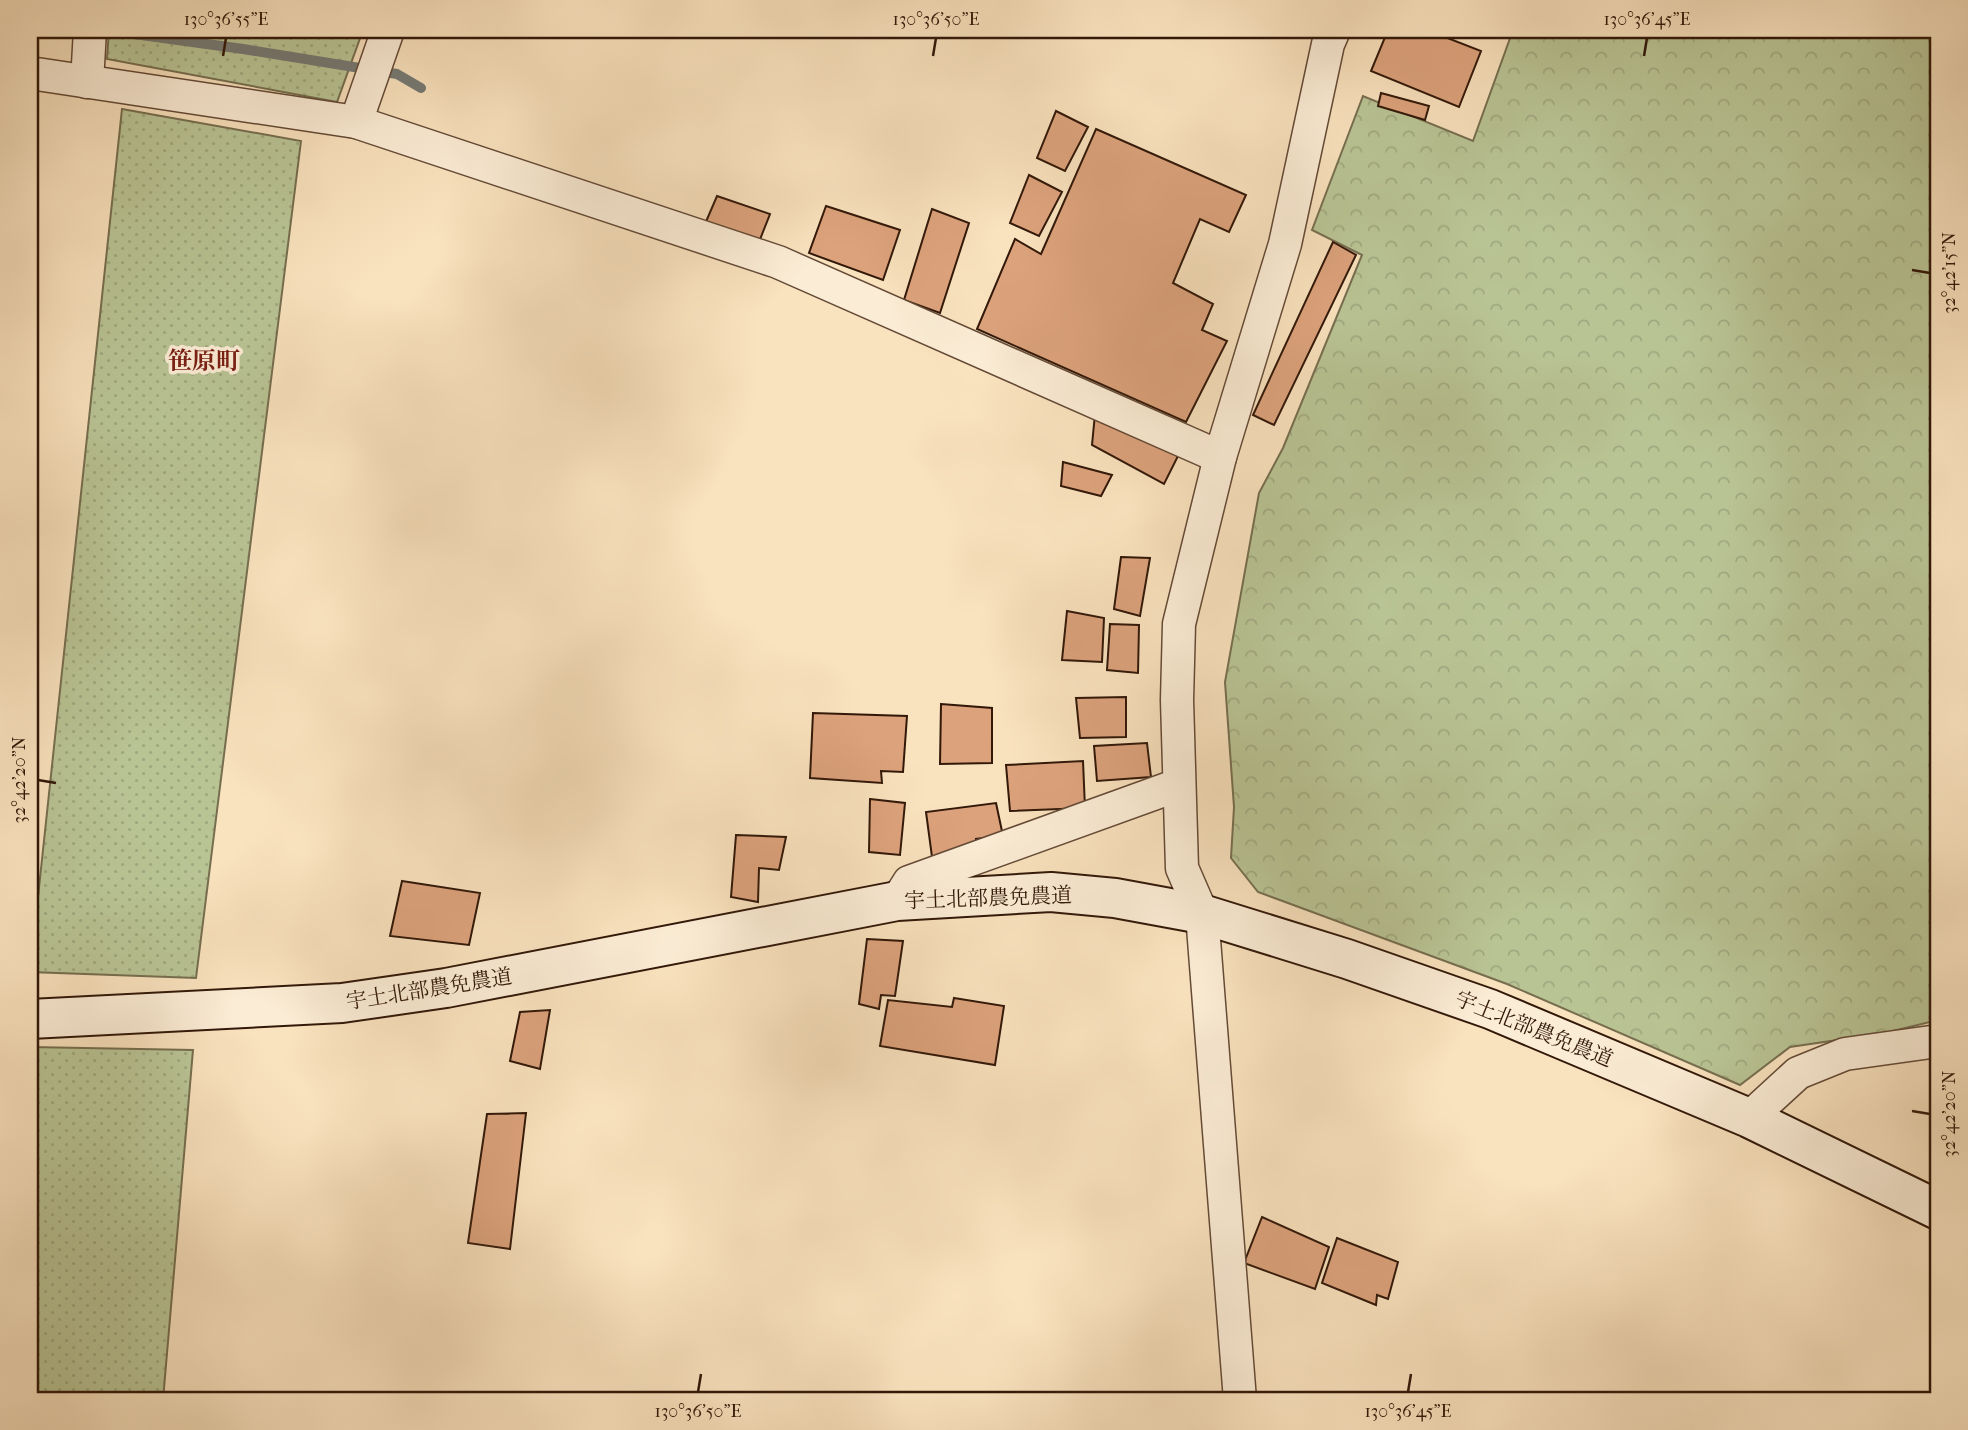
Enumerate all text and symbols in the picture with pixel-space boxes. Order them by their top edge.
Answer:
text: 130°36'55"E [184,9,268,30]
text: 130°36'50"E [893,9,979,30]
text: 130°36'45"E [1603,9,1691,30]
text: 32°42'15"N [1939,232,1960,314]
district label: 笹原町 [168,347,240,375]
text: 32°42'20"N [9,736,30,823]
street label: 宇土北部農免農道 [904,883,1072,913]
street label: 宇土北部農免農道 [344,964,514,1014]
street label: 宇土北部農免農道 [1452,986,1616,1072]
text: 32°42'20"N [1939,1070,1960,1157]
text: 130°36'50"E [655,1401,741,1422]
text: 130°36'45"E [1364,1401,1452,1422]

